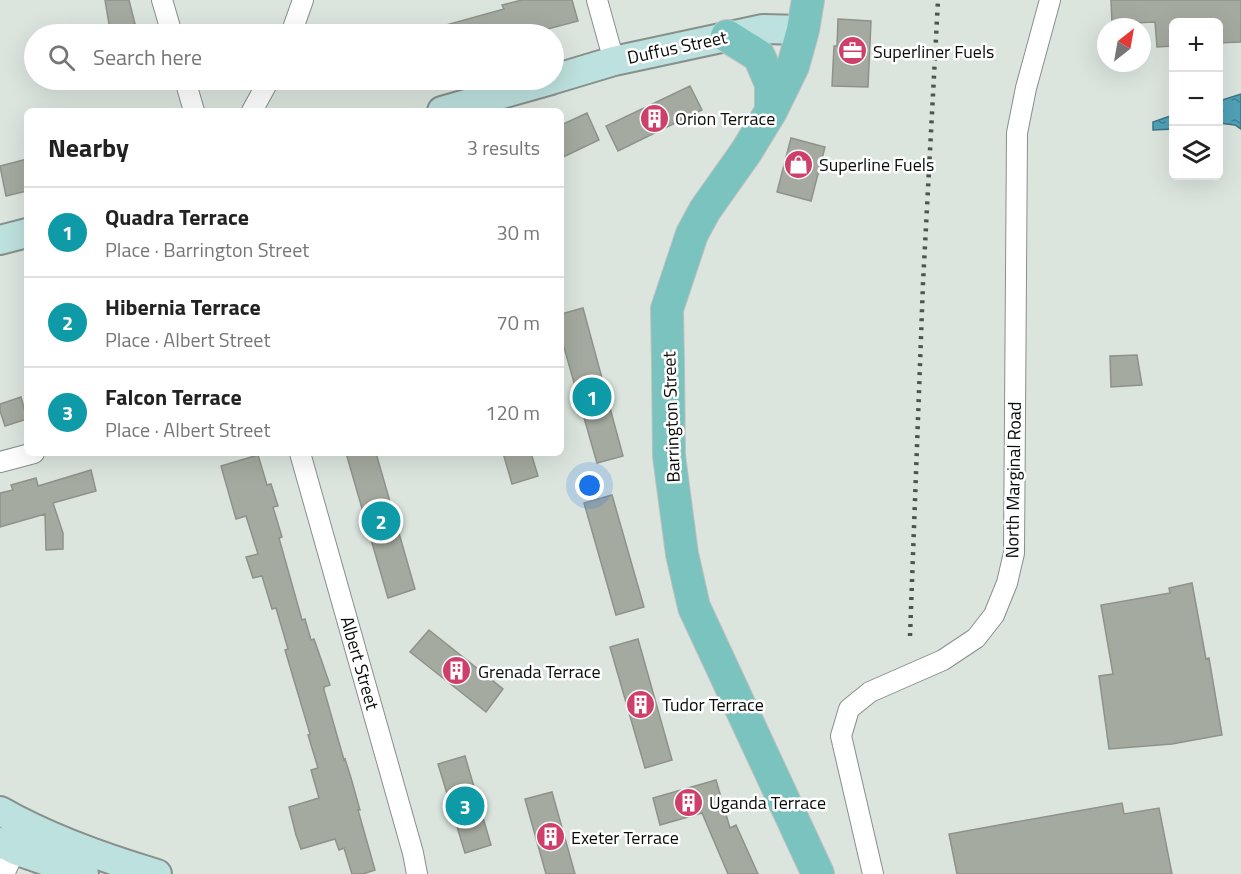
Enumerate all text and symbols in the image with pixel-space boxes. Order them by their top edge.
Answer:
north arrow [1097,18,1151,72]
map controls [1169,18,1223,180]
button: + [1169,18,1223,72]
street label: Duffus Street [625,23,730,71]
search box [24,24,564,90]
office icon: Superliner Fuels [836,35,868,67]
place label: Superliner Fuels [873,38,994,65]
text: Search here [93,40,202,74]
icon: search [45,41,78,74]
button: − [1169,72,1223,126]
building icon: Orion Terrace [638,102,670,134]
place label: Orion Terrace [675,105,775,132]
button: layers [1169,126,1223,180]
text: Nearby [48,128,129,167]
text: 3 results [467,132,540,163]
shop icon: Superline Fuels [782,148,814,180]
place label: Superline Fuels [819,151,934,178]
text: Quadra Terrace [105,200,249,234]
text: 1 [62,217,73,248]
text: 30 m [496,217,540,248]
text: Place · Barrington Street [105,234,309,265]
text: Hibernia Terrace [105,290,261,324]
text: 2 [62,307,73,338]
text: 70 m [496,307,540,338]
text: Place · Albert Street [105,324,270,355]
street label: Barrington Street [655,350,687,483]
pin: 1 [572,374,612,420]
text: Falcon Terrace [105,380,242,414]
text: 3 [62,397,73,428]
text: 120 m [485,397,540,428]
street label: North Marginal Road [998,401,1028,559]
text: Place · Albert Street [105,414,270,445]
your location [575,471,604,500]
pin: 2 [362,498,400,544]
street label: Albert Street [334,613,386,714]
building icon: Grenada Terrace [441,655,473,687]
place label: Grenada Terrace [478,658,601,685]
building icon: Tudor Terrace [625,688,657,720]
place label: Tudor Terrace [662,691,764,718]
pin: 3 [446,784,484,828]
building icon: Uganda Terrace [672,786,704,818]
place label: Uganda Terrace [709,789,826,816]
building icon: Exeter Terrace [534,821,566,853]
place label: Exeter Terrace [571,824,679,851]

